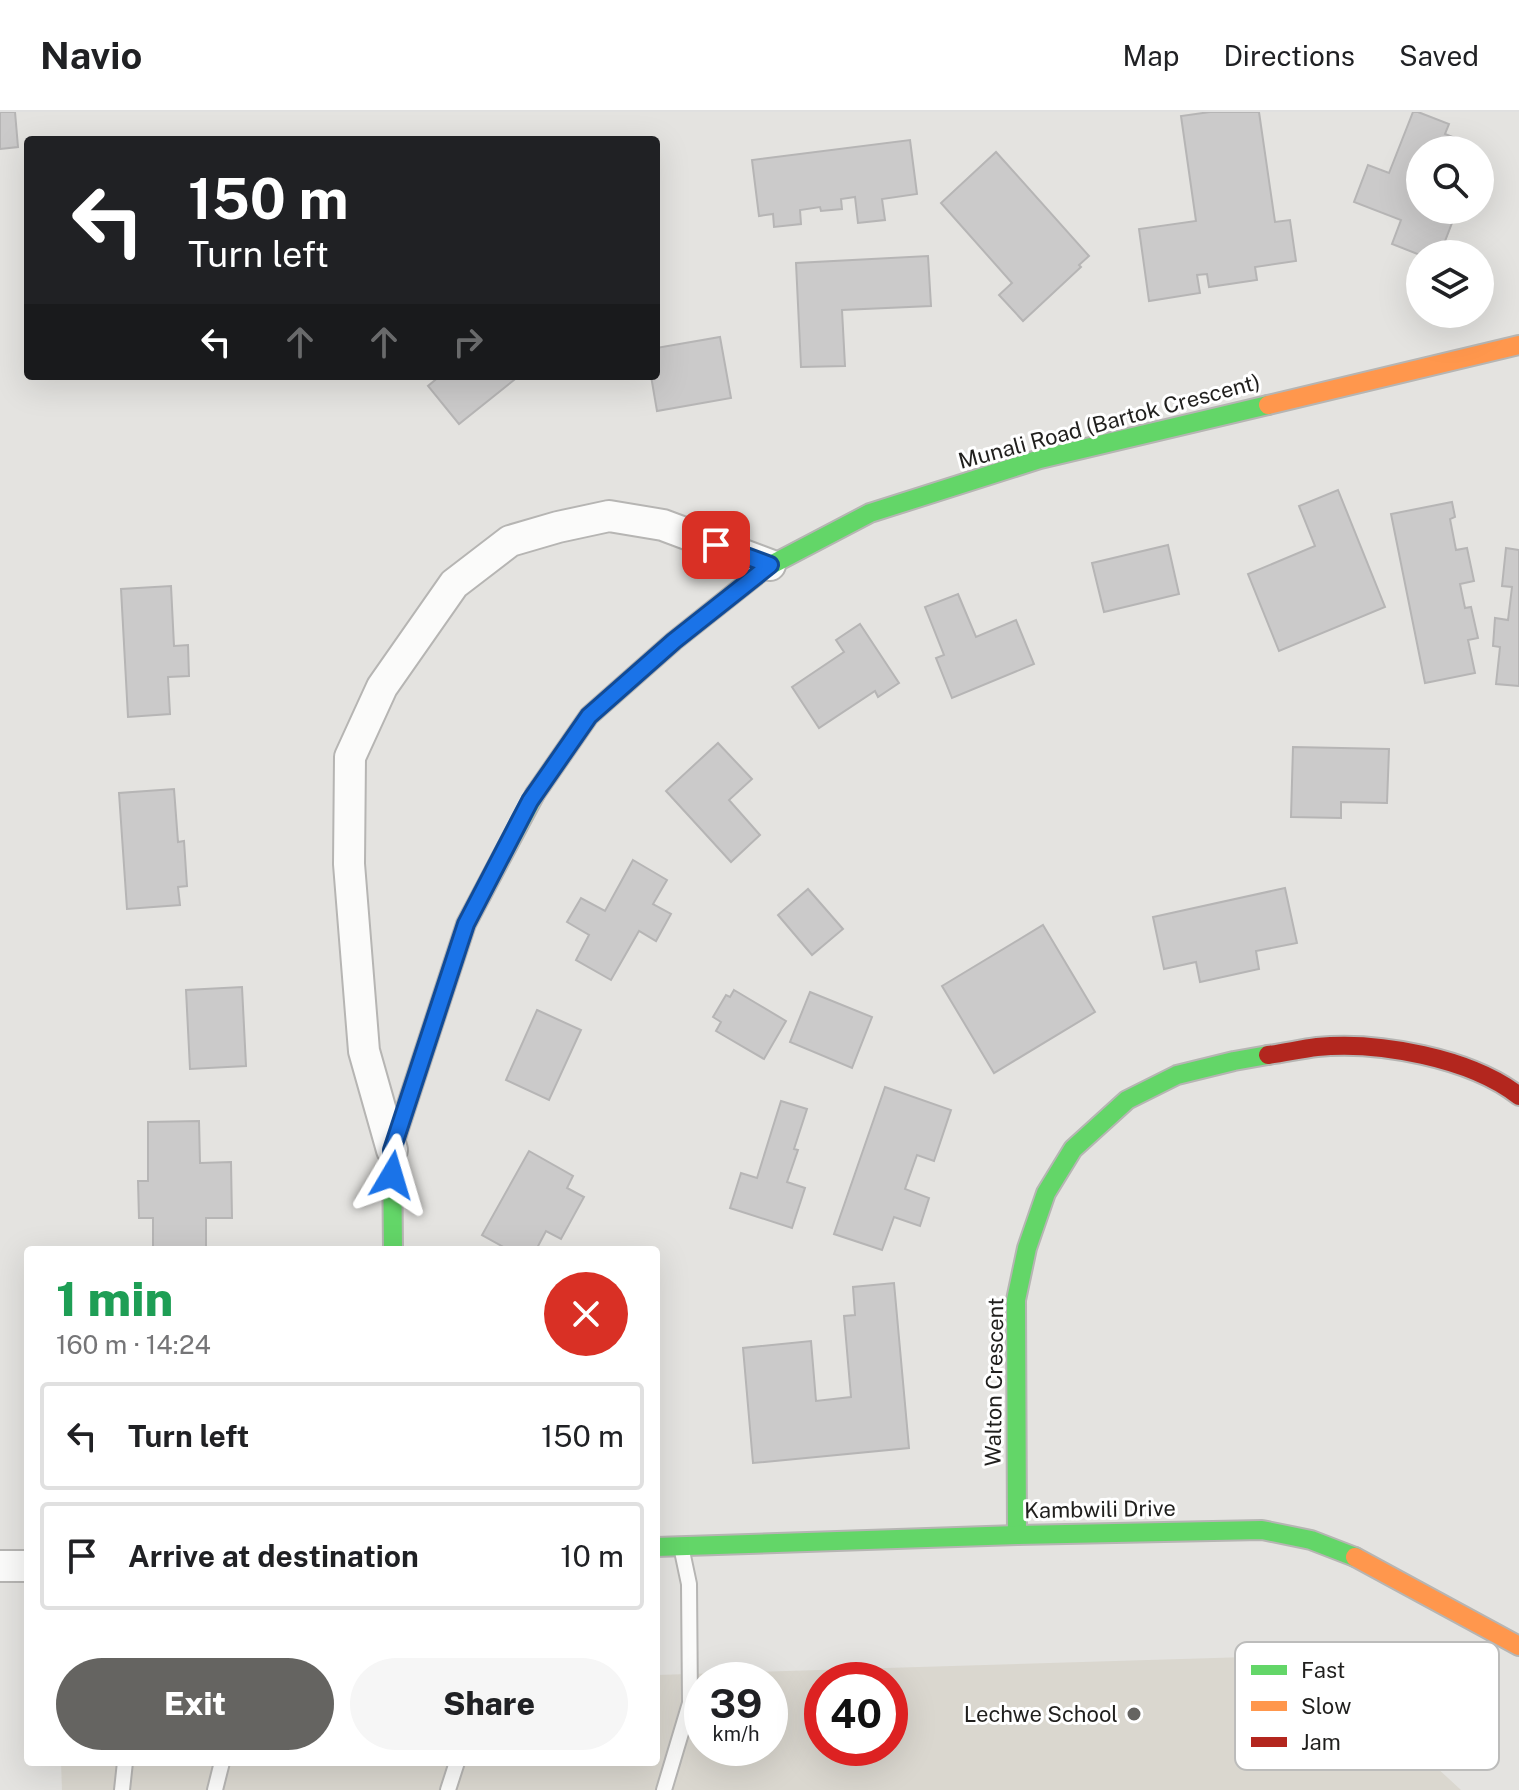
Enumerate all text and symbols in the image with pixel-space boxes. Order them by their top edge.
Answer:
text: Navio [40,33,142,78]
text: Map [1123,39,1179,72]
text: Directions [1223,39,1355,72]
text: Saved [1399,39,1479,72]
map controls [1406,136,1494,328]
button: search [1406,136,1494,224]
text: 150 m [188,166,349,232]
icon: left [56,168,160,272]
text: Turn left [188,233,329,275]
button: layers [1406,240,1494,328]
icon: left [194,320,238,364]
icon: ahead [278,320,322,364]
icon: ahead [362,320,406,364]
icon: right [446,320,490,364]
street label: Munali Road (Bartok Crescent) [955,368,1263,474]
pin [682,511,750,579]
icon: arrive [694,523,738,567]
position arrow [350,1133,434,1217]
text: 1 min [56,1270,173,1327]
button: close [544,1272,628,1356]
street label: Walton Crescent [980,1297,1008,1467]
text: 160 m · 14:24 [56,1329,211,1360]
icon: left [60,1414,104,1458]
text: Turn left [128,1418,249,1454]
text: 150 m [541,1418,624,1454]
street label: Kambwili Drive [1024,1495,1176,1523]
icon: arrive [60,1534,104,1578]
text: Arrive at destination [128,1538,419,1574]
text: 10 m [560,1538,624,1574]
legend [1235,1642,1499,1770]
text: Fast [1301,1657,1345,1683]
button: Exit [56,1658,334,1750]
button: Share [350,1658,628,1750]
speed limit sign: 40 [804,1662,908,1766]
text: 39 [710,1680,762,1727]
text: Slow [1301,1693,1351,1719]
place label: Lechwe School [964,1701,1118,1727]
marker: Lechwe School [1125,1705,1143,1723]
text: km/h [712,1722,760,1746]
text: Jam [1301,1729,1341,1755]

